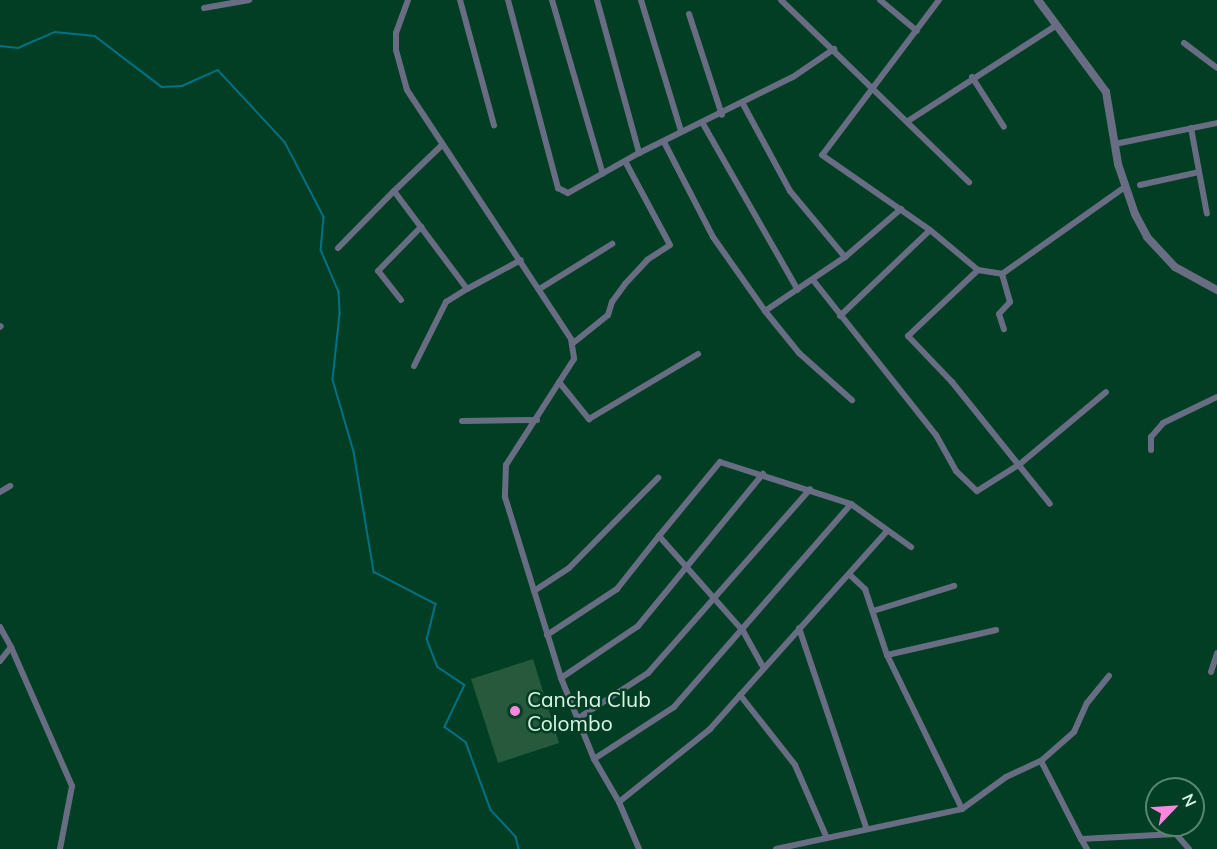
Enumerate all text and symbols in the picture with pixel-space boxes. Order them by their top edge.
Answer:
place label: Cancha Club Colombo [527,686,651,736]
marker: Cancha Club Colombo [508,704,522,718]
north arrow [1145,777,1205,837]
text: N [1178,791,1201,810]

